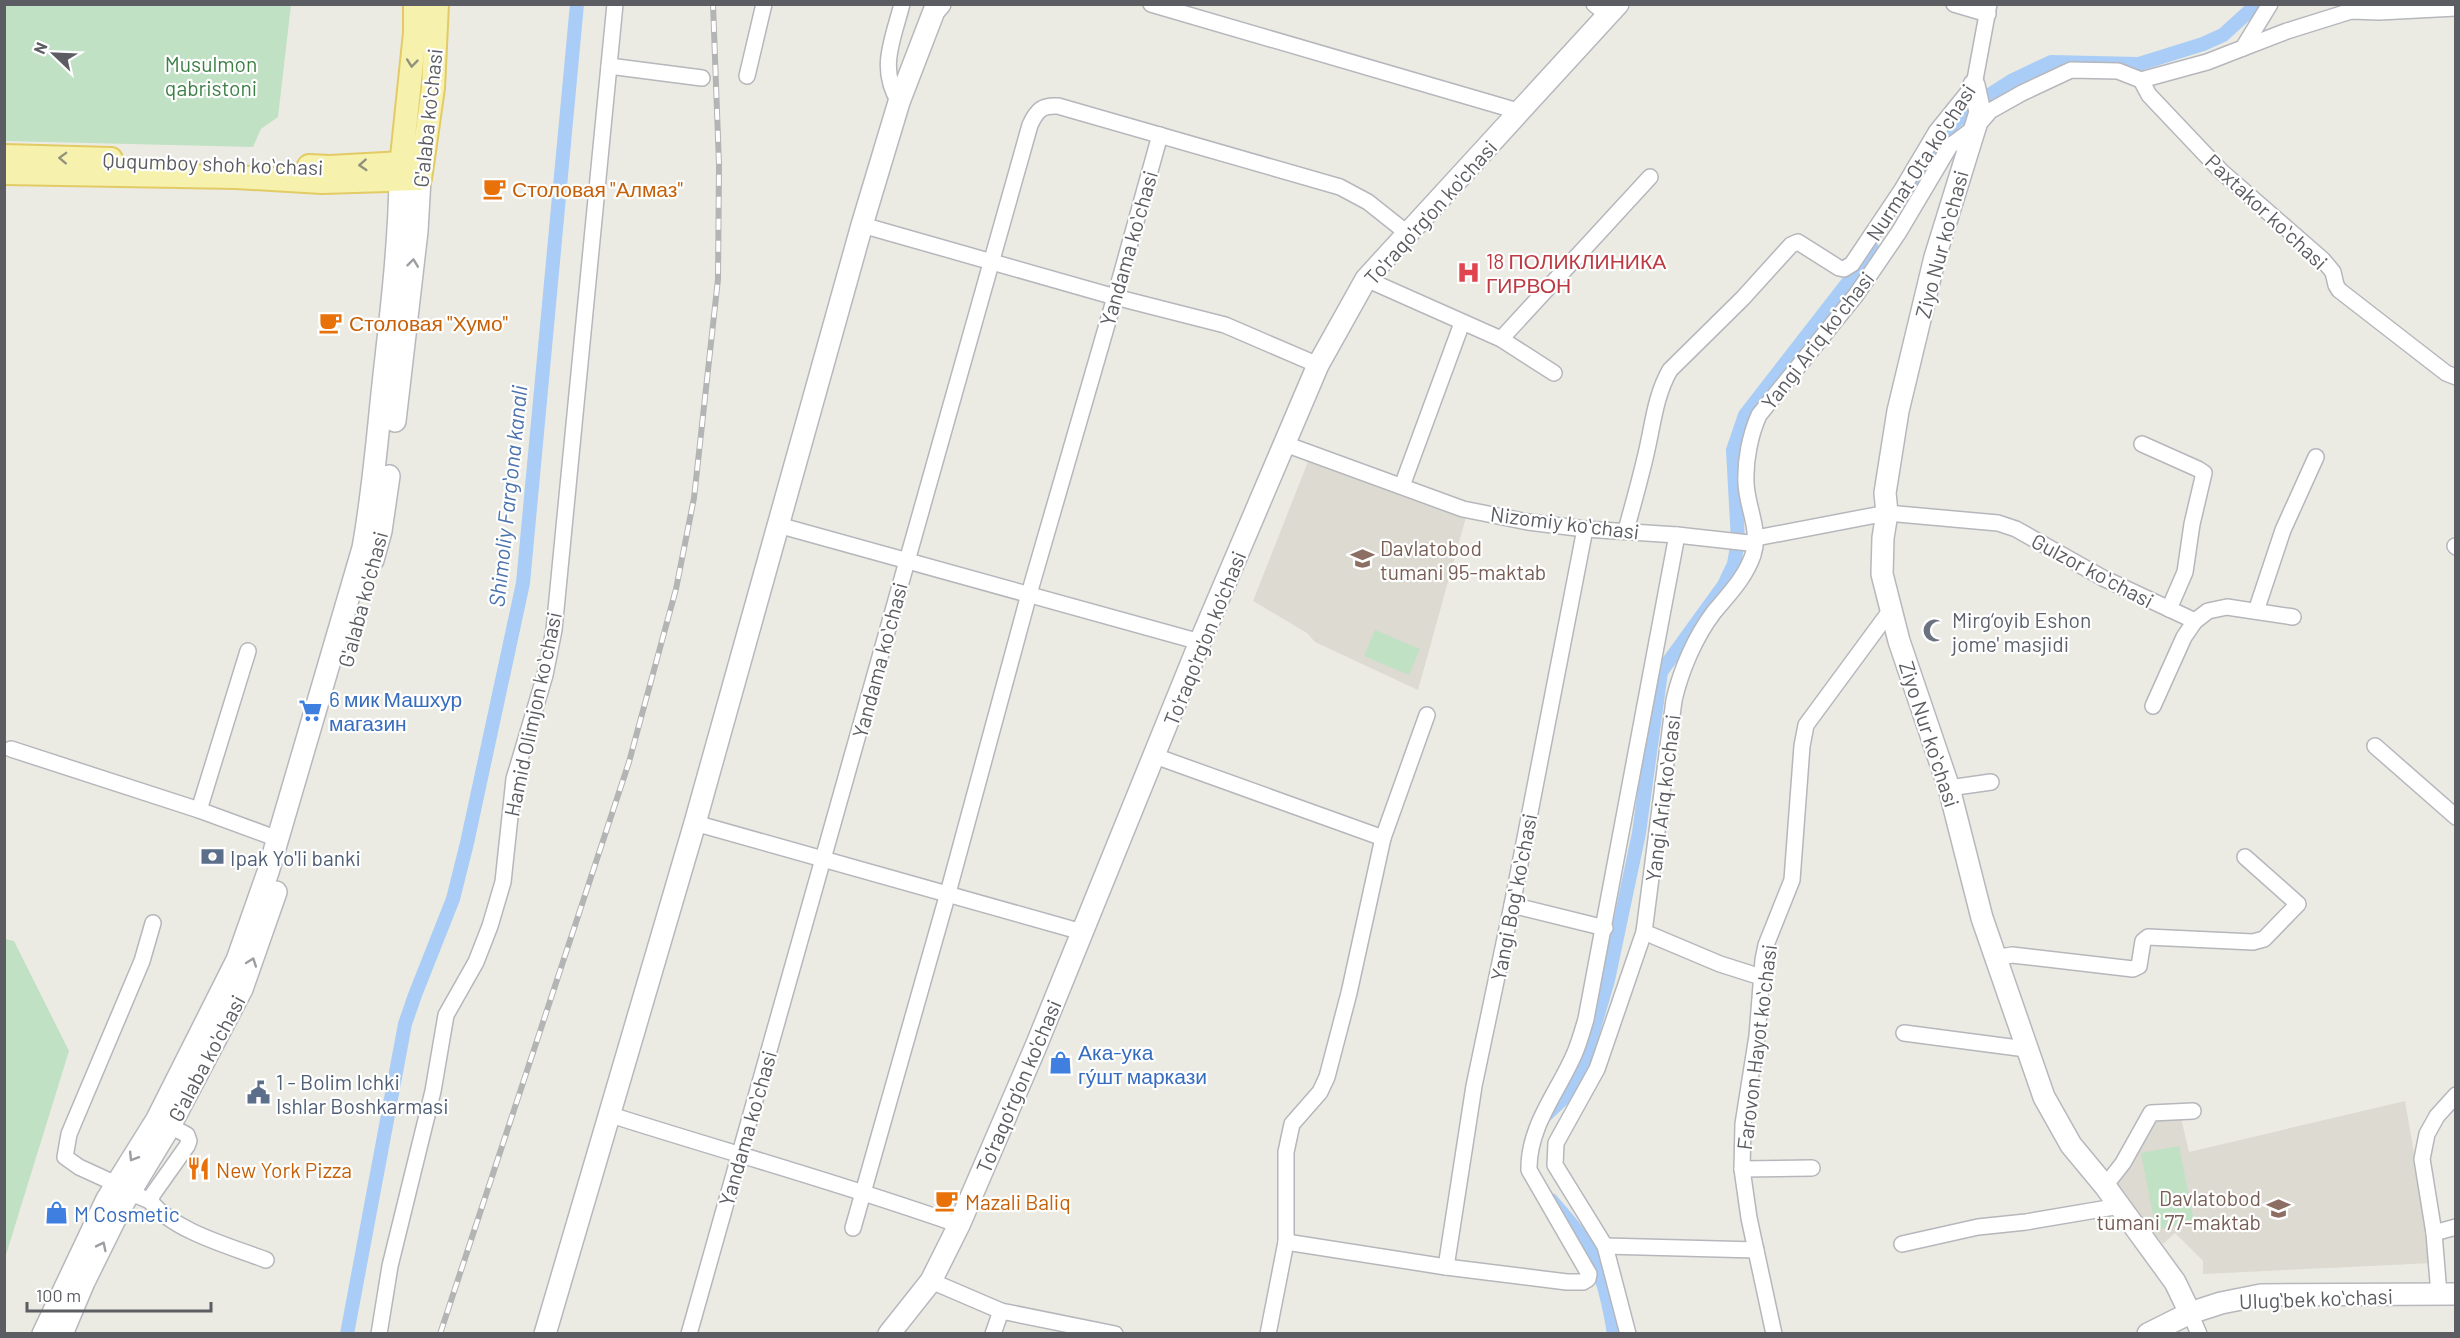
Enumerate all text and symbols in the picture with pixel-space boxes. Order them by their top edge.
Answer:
north arrow [24,24,84,84]
text: N [29,39,51,57]
street label: G'alaba ko'chasi [407,47,447,189]
park label: Musulmon qabristoni [165,51,257,100]
one-way arrow [406,58,419,67]
street label: Nurmat Ota koʻchasi [1860,79,1980,245]
street label: To'raqo'rg'on ko'chasi [1359,135,1501,289]
street label: Ququmboy shoh koʻchasi [102,147,324,179]
street label: Paxtakor koʻchasi [2201,148,2333,274]
one-way arrow [58,152,67,164]
one-way arrow [358,158,367,171]
street label: Ziyo Nur koʻchasi [1909,167,1973,321]
street label: Yandama koʻchasi [1094,168,1162,328]
cafe icon: Столовая "Алмаз" [481,175,507,201]
place label: Столовая "Алмаз" [512,176,683,201]
place label: 18 ПОЛИКЛИНИКА ГИРВОН [1486,248,1666,297]
one-way arrow [406,259,418,268]
hospital icon: 18 ПОЛИКЛИНИКА ГИРВОН [1455,259,1481,285]
street label: Yangi Ariq koʻchasi [1755,266,1879,414]
cafe icon: Столовая "Хумо" [318,309,344,335]
place label: Столовая "Хумо" [349,310,508,335]
water label: Shimoliy Fargʻona kanali [482,383,532,608]
street label: Nizomiy koʻchasi [1489,500,1641,544]
street label: Gulzor koʻchasi [2028,527,2158,613]
street label: G'alaba ko'chasi [332,528,392,670]
place label: Davlatobod tumani 95-maktab [1380,535,1546,584]
school or university icon: Davlatobod tumani 95-maktab [1349,546,1375,572]
street label: To'raqo'rg'on ko'chasi [1158,547,1250,729]
street label: Yandama koʻchasi [846,579,912,741]
place label: Mirg‘oyib Eshon jome' masjidi [1951,607,2091,656]
street label: Hamid Olimjon koʻchasi [498,609,566,819]
mosque icon: Mirg‘oyib Eshon jome' masjidi [1921,618,1947,644]
street label: Ziyo Nur koʻchasi [1895,658,1965,810]
place label: 6 мик Машхур магазин [329,686,462,735]
supermarket icon: 6 мик Машхур магазин [298,697,324,723]
street label: Yangi Ariq koʻchasi [1639,713,1685,883]
street label: Yangi Bogʻ koʻchasi [1485,811,1541,983]
bank icon: Ipak Yo'li banki [199,844,225,870]
place label: Ipak Yo'li banki [230,845,361,870]
street label: Farovon Hayot koʻchasi [1731,943,1781,1151]
one-way arrow [245,958,258,968]
street label: G'alaba ko'chasi [162,990,250,1126]
street label: To'raqo'rg'on ko'chasi [970,996,1066,1176]
place label: Ака-ука гу́шт маркази [1078,1039,1207,1088]
street label: Yandama koʻchasi [713,1048,781,1208]
shop icon: Ака-ука гу́шт маркази [1047,1050,1073,1076]
place label: 1 - Bolim Ichki Ishlar Boshkarmasi [276,1069,449,1118]
public building icon: 1 - Bolim Ichki Ishlar Boshkarmasi [245,1080,271,1106]
one-way arrow [128,1151,140,1161]
restaurant icon: New York Pizza [185,1156,211,1182]
place label: New York Pizza [216,1157,352,1182]
place label: Davlatobod tumani 77-maktab [2097,1185,2261,1234]
cafe icon: Mazali Baliq [934,1188,960,1214]
place label: Mazali Baliq [965,1189,1071,1214]
school or university icon: Davlatobod tumani 77-maktab [2266,1196,2292,1222]
shop icon: M Cosmetic [43,1200,69,1226]
place label: M Cosmetic [74,1201,180,1226]
one-way arrow [95,1241,106,1252]
scale bar [27,1275,212,1313]
street label: Ulugʻbek koʻchasi [2239,1283,2393,1313]
text: 100 m [36,1284,81,1306]

